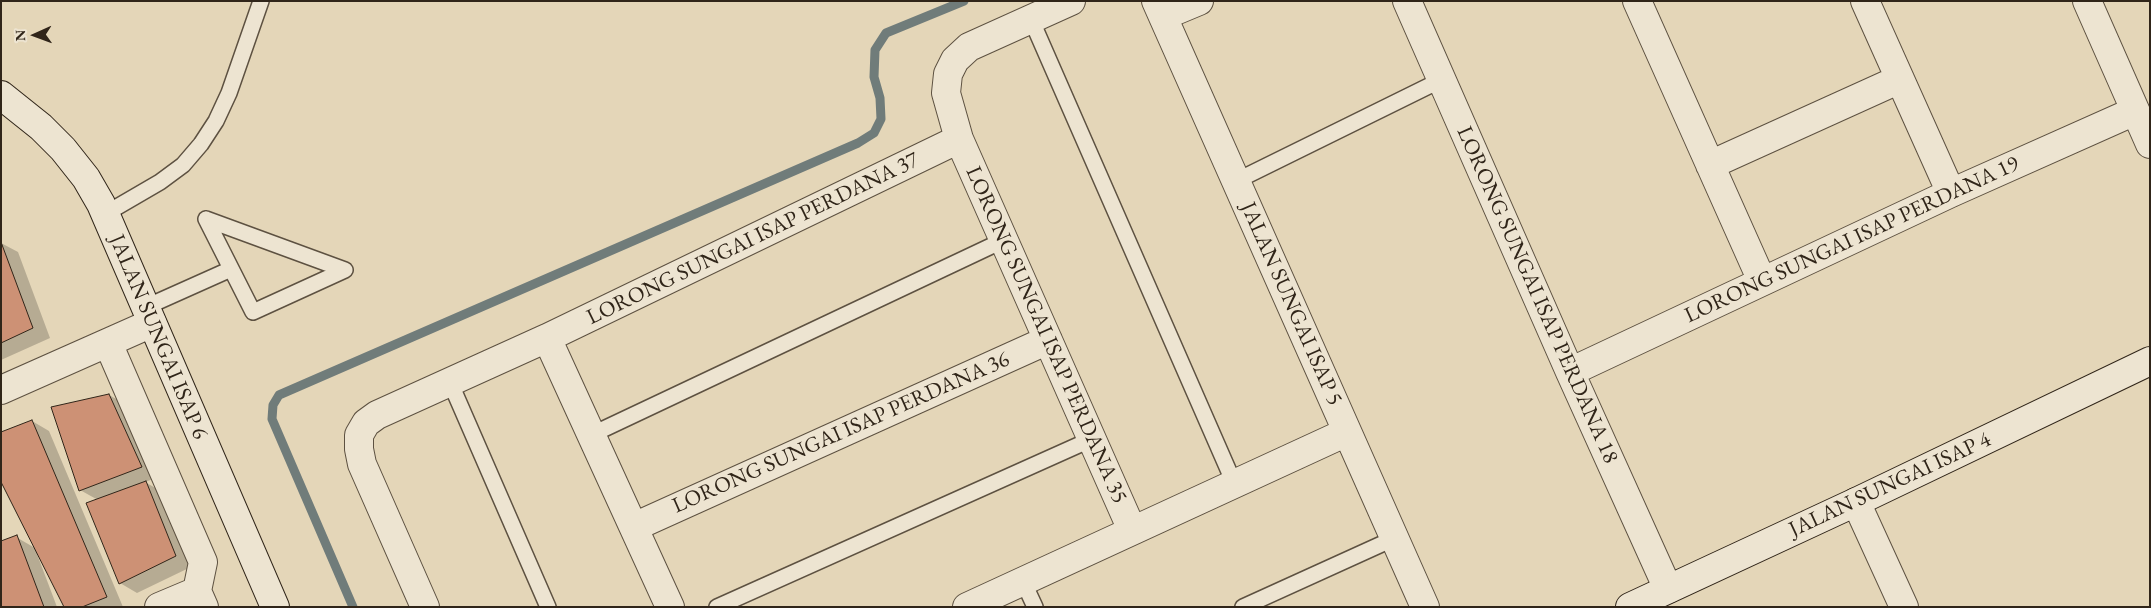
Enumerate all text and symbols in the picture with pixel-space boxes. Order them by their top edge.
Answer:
north arrow [10,10,60,60]
text: N [11,30,29,42]
street label: LORONG SUNGAI ISAP PERDANA 18 [1451,122,1623,468]
street label: LORONG SUNGAI ISAP PERDANA 37 [583,147,923,331]
street label: LORONG SUNGAI ISAP PERDANA 19 [1681,151,2023,329]
street label: LORONG SUNGAI ISAP PERDANA 35 [960,162,1132,508]
street label: JALAN SUNGAI ISAP 5 [1234,198,1348,410]
street label: JALAN SUNGAI ISAP 6 [103,231,213,443]
street label: LORONG SUNGAI ISAP PERDANA 36 [668,347,1014,519]
street label: JALAN SUNGAI ISAP 4 [1785,427,1995,543]

